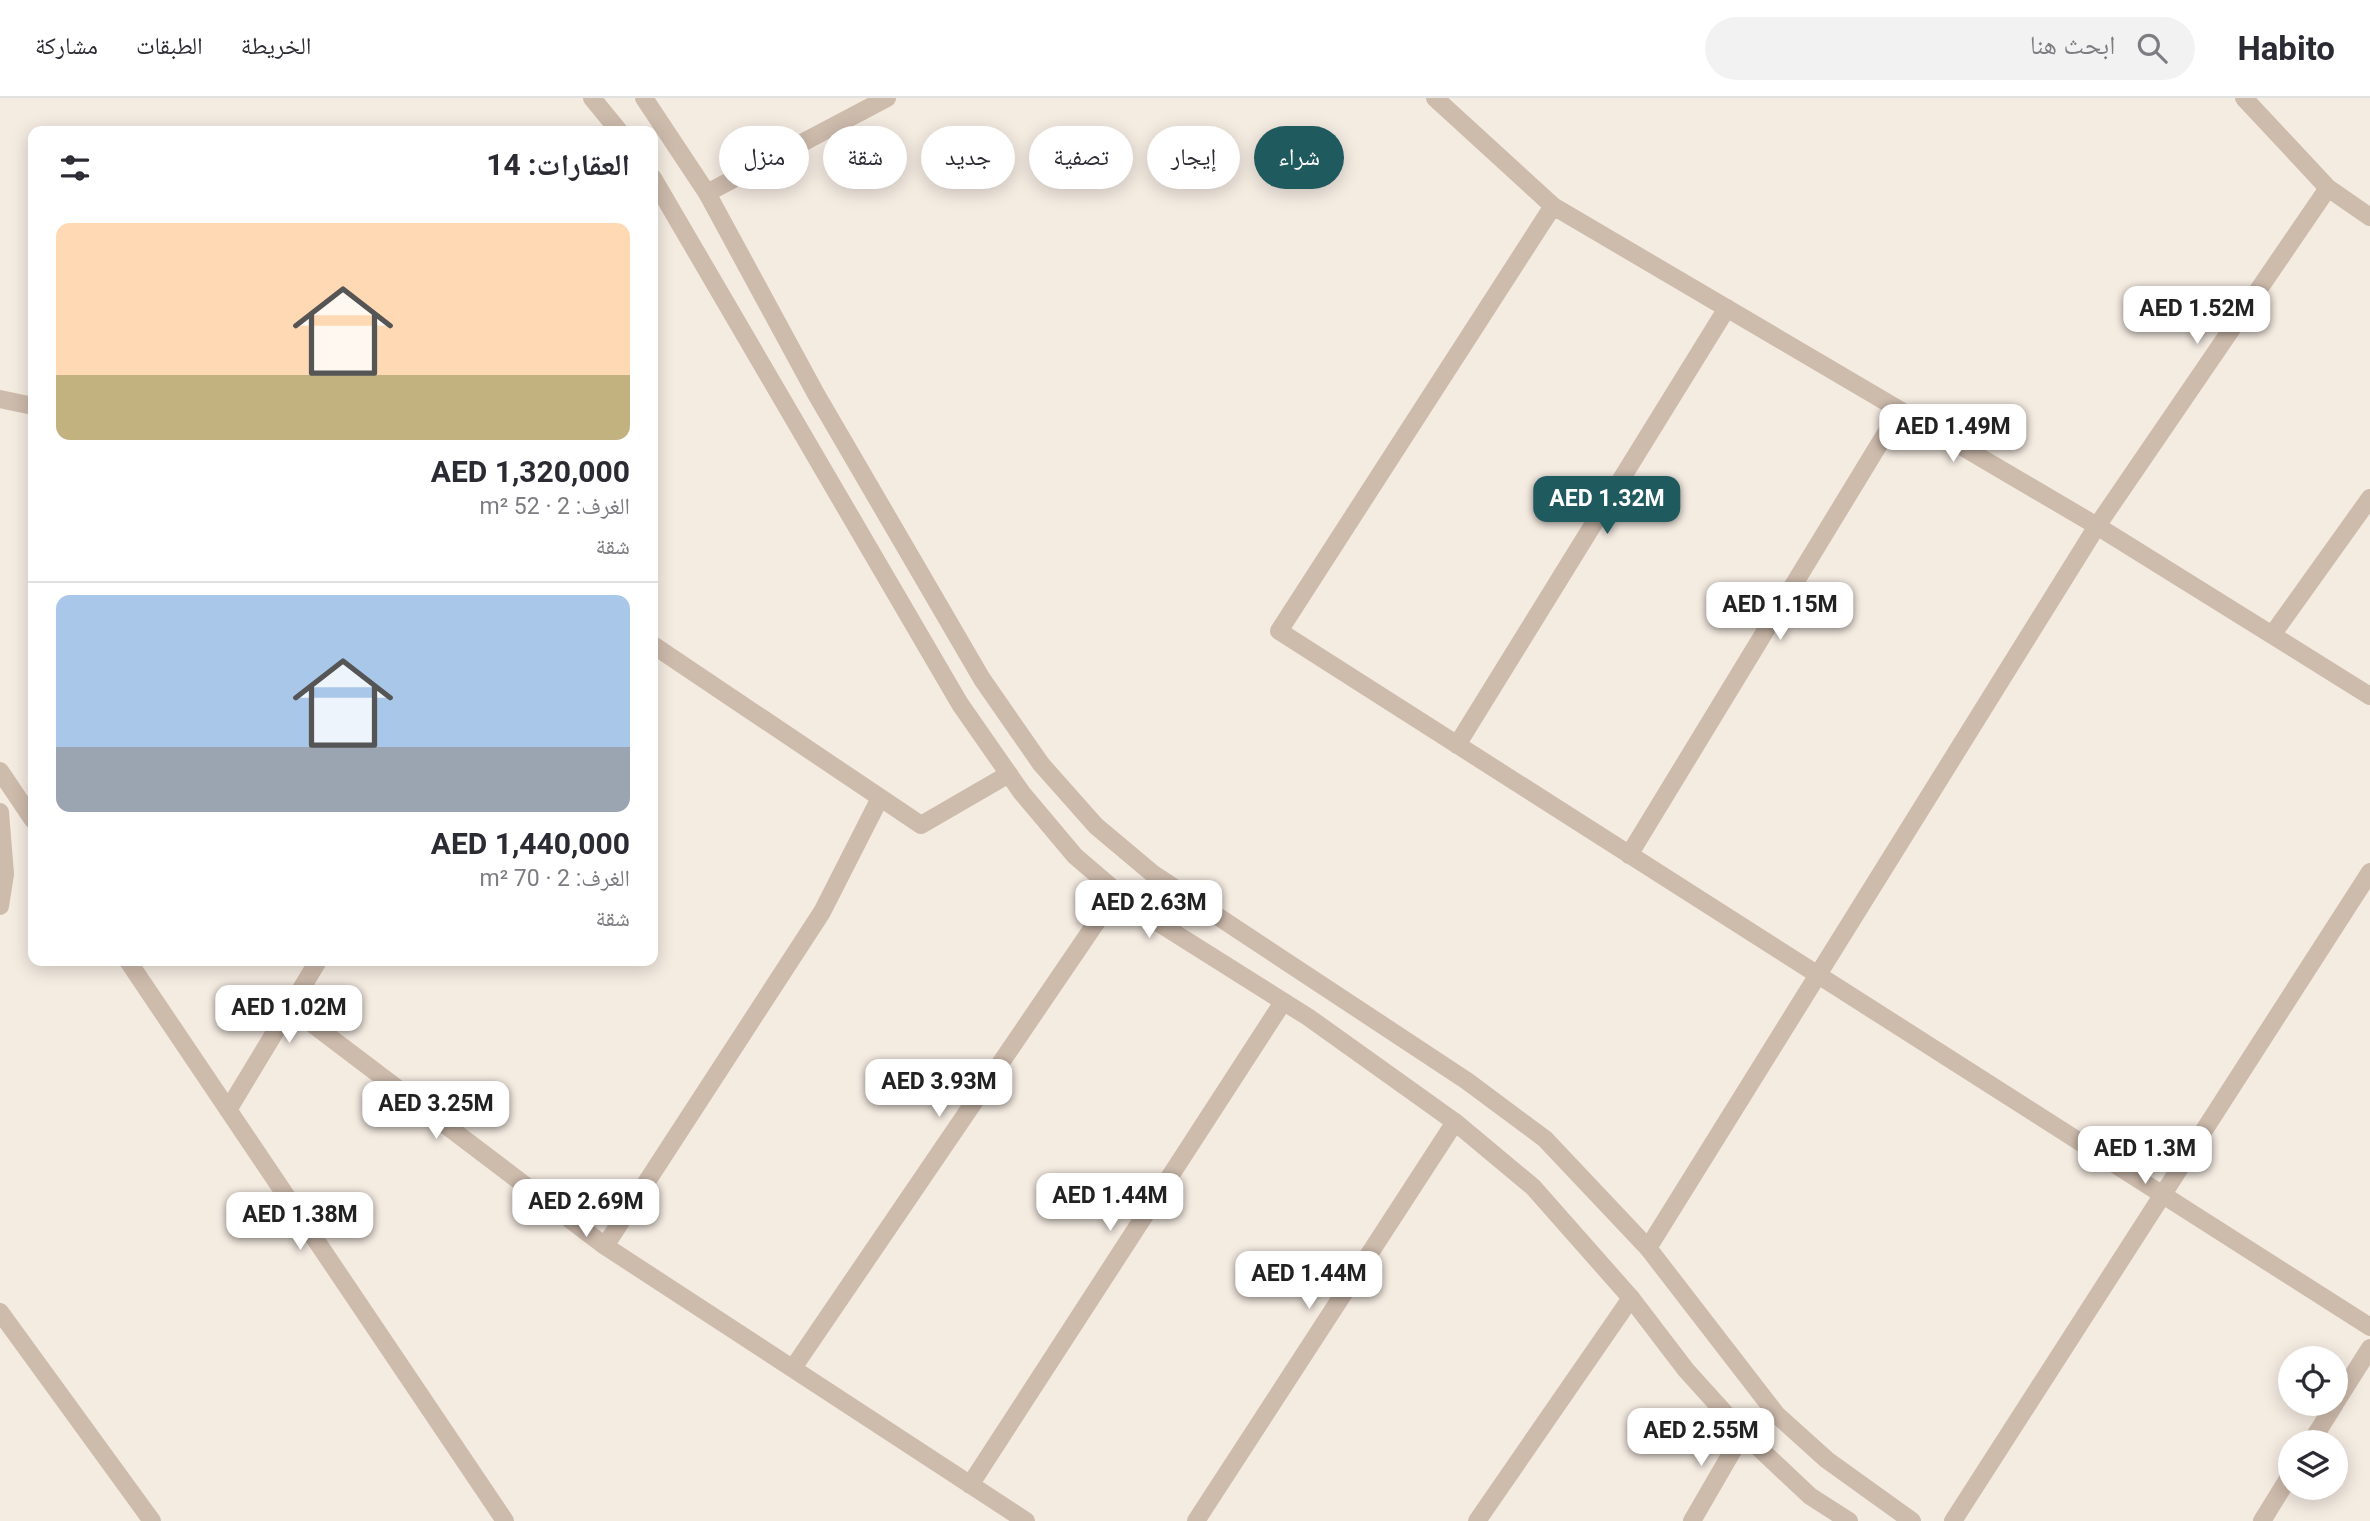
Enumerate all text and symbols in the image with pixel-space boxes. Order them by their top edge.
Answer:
search box [1705,17,2195,80]
icon: search [2133,29,2171,67]
text: Habito [2237,29,2335,68]
text: ابحث هنا [2030,30,2115,60]
text: مشاركة [35,32,98,60]
text: الطبقات [136,32,203,60]
text: الخريطة [241,32,311,60]
chip: منزل [719,126,809,189]
chip: شقة [823,126,907,189]
chip: جديد [921,126,1015,189]
chip: تصفية [1029,126,1133,189]
chip: إيجار [1147,126,1240,189]
chip: شراء [1254,126,1344,189]
text: العقارات: 14 [486,147,630,182]
icon: filters [56,149,94,187]
icon: home [280,268,406,394]
pin: AED 1.52M [2117,286,2277,346]
text: AED 1.52M [2139,295,2255,322]
pin: AED 1.49M [1873,404,2033,464]
text: AED 1.49M [1895,413,2011,440]
text: AED 1,320,000 [431,454,630,489]
pin: AED 1.32M [1527,476,1687,536]
text: AED 1.32M [1549,485,1665,512]
text: الغرف: 2 · 52 m² [480,493,630,520]
text: شقة [596,533,630,560]
pin: AED 1.15M [1700,582,1860,642]
text: AED 1.15M [1722,591,1838,618]
icon: home [280,640,406,766]
text: AED 1,440,000 [431,826,630,861]
text: الغرف: 2 · 70 m² [480,865,630,892]
pin: AED 2.63M [1069,880,1229,940]
text: AED 2.63M [1091,889,1207,916]
text: شقة [596,905,630,932]
pin: AED 1.02M [209,986,369,1045]
text: AED 1.02M [231,994,347,1021]
pin: AED 3.93M [859,1060,1019,1119]
text: AED 3.93M [881,1068,997,1095]
pin: AED 3.25M [356,1082,516,1141]
text: AED 3.25M [378,1090,494,1117]
pin: AED 1.3M [2073,1126,2217,1186]
text: AED 1.3M [2094,1135,2196,1162]
pin: AED 1.44M [1030,1174,1190,1233]
pin: AED 2.69M [506,1180,666,1239]
text: AED 1.44M [1052,1182,1168,1209]
text: AED 2.69M [528,1188,644,1215]
pin: AED 1.38M [220,1192,380,1252]
text: AED 1.38M [242,1201,358,1228]
pin: AED 1.44M [1229,1252,1389,1311]
text: AED 1.44M [1251,1260,1367,1287]
map controls [2278,1346,2348,1500]
button: locate [2278,1346,2348,1416]
pin: AED 2.55M [1621,1408,1781,1468]
text: AED 2.55M [1643,1417,1759,1444]
button: layers [2278,1430,2348,1500]

